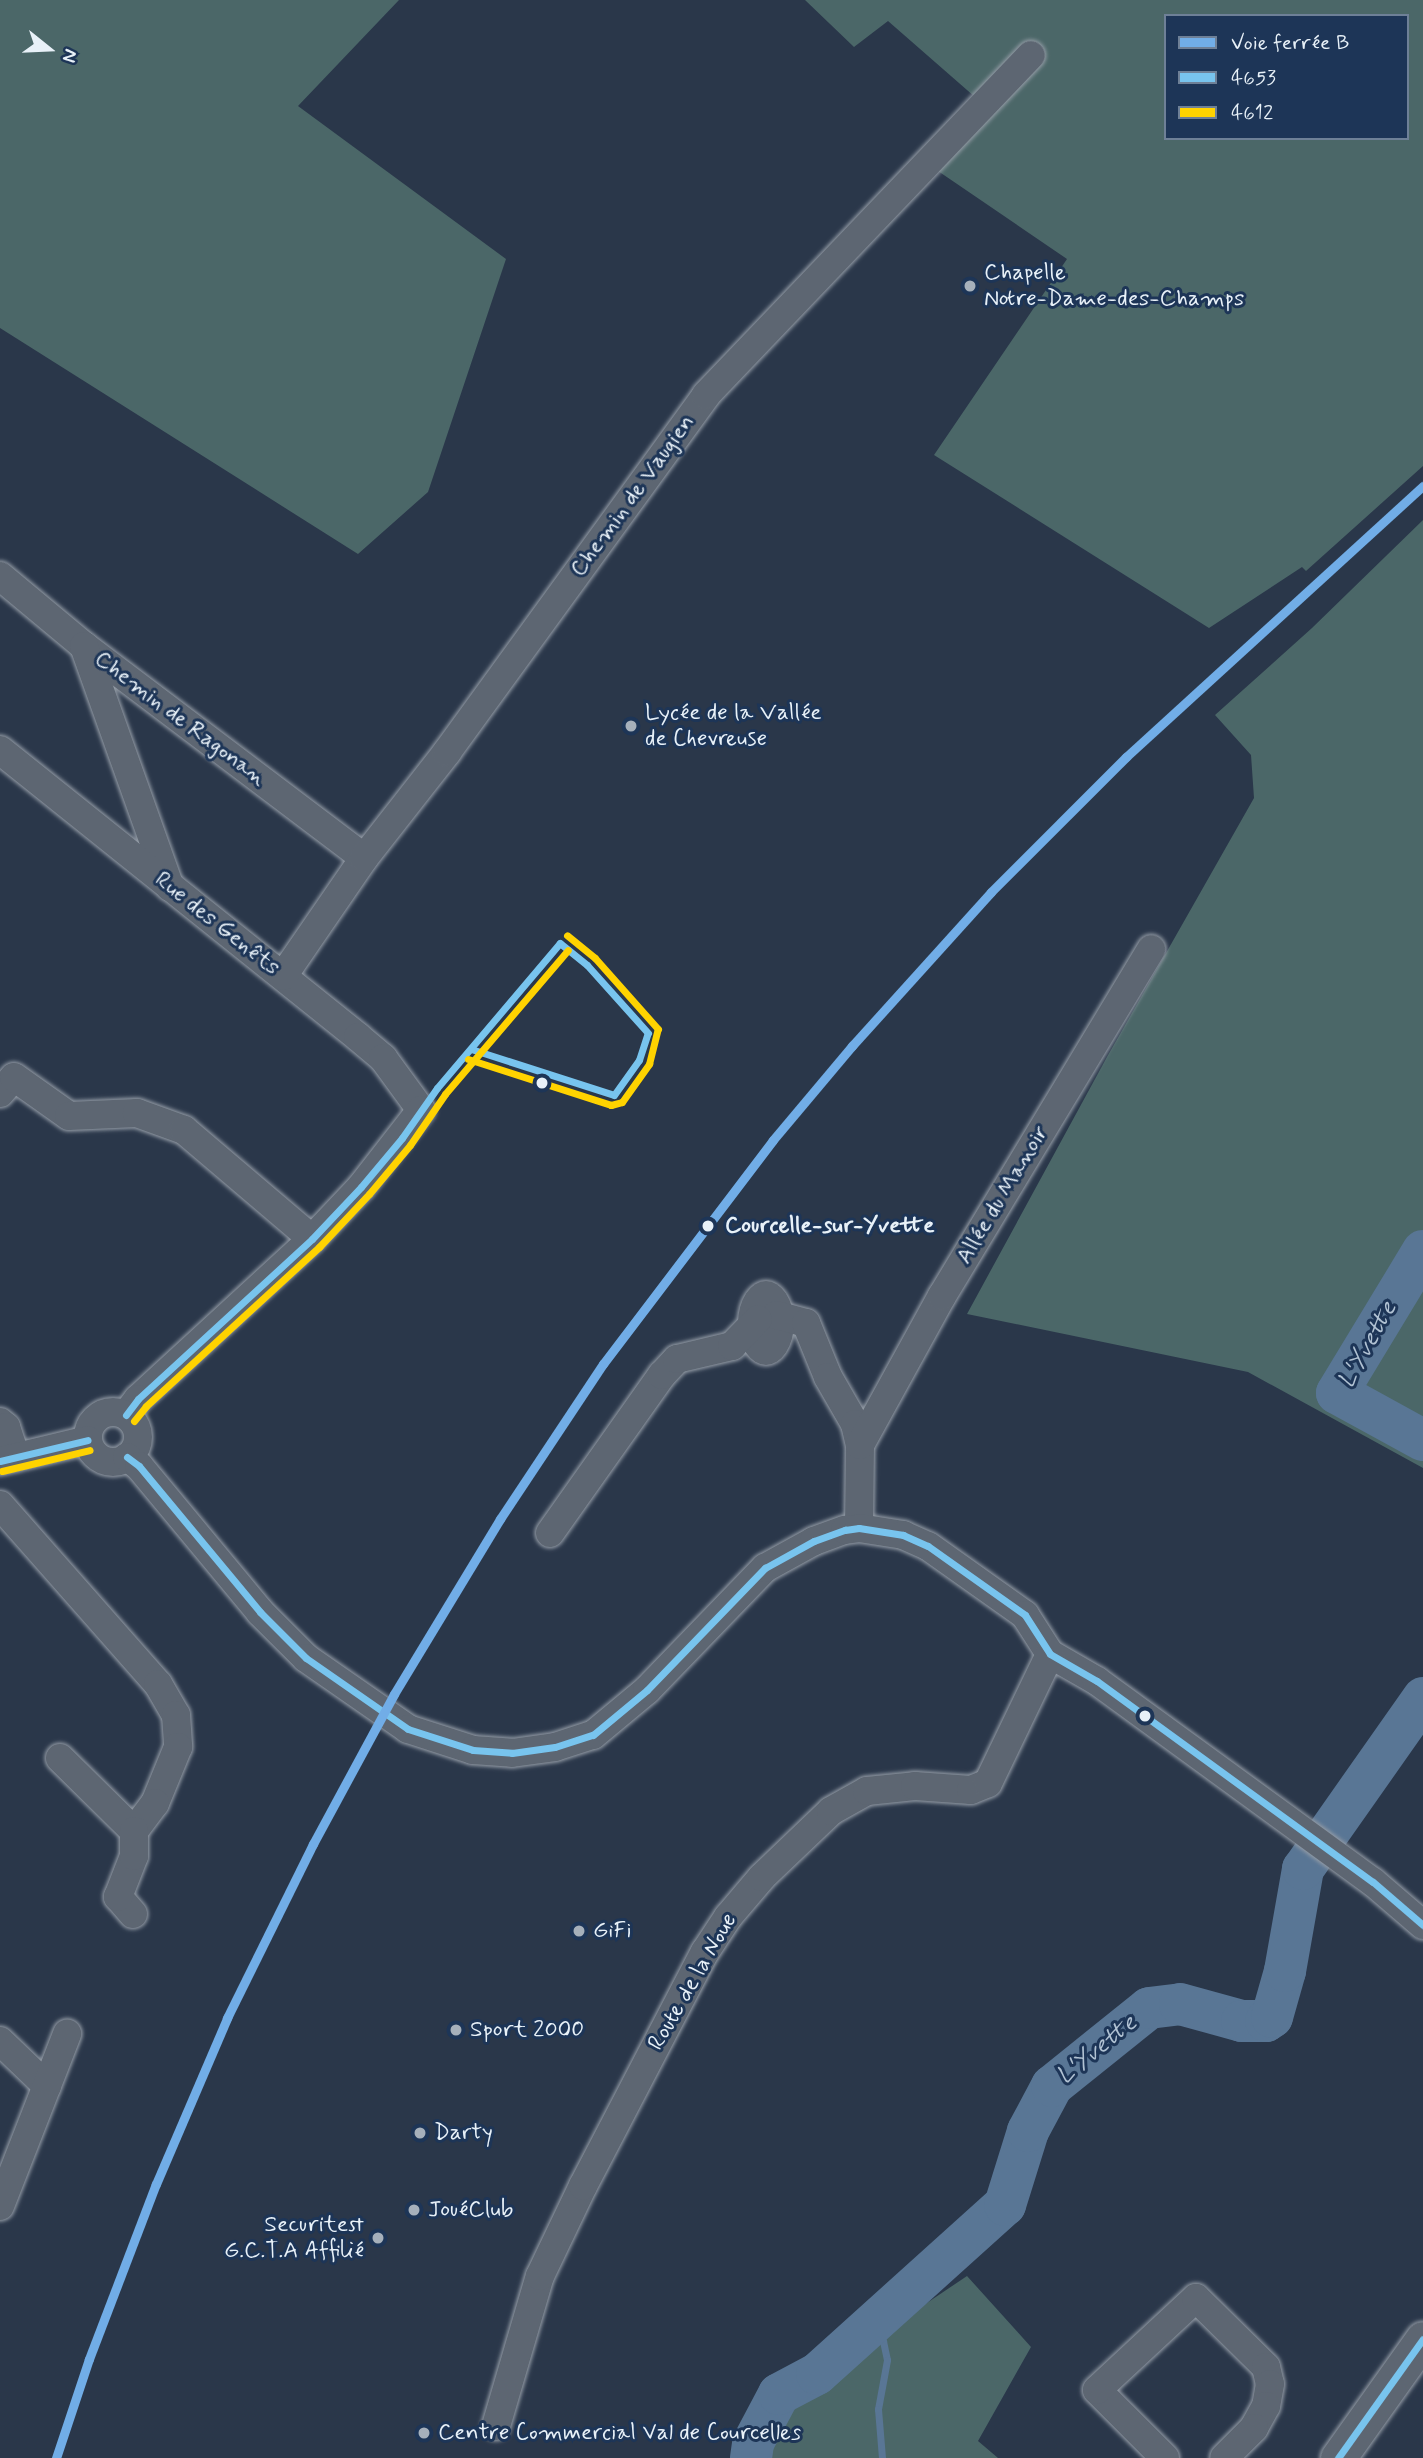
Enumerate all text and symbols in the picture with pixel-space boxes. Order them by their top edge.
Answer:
north arrow [14,14,84,84]
legend [1164,14,1409,140]
text: Voie ferrée B [1231,29,1349,57]
text: N [56,46,83,66]
text: 4653 [1231,64,1276,92]
text: 4612 [1231,99,1273,127]
place label: Chapelle Notre-Dame-des-Champs [984,259,1244,313]
marker: Chapelle Notre-Dame-des-Champs [962,278,978,294]
street label: Chemin de Vaugien [565,409,701,583]
street label: Chemin de Ragonan [90,647,270,791]
place label: Lycée de la Vallée de Chevreuse [645,699,816,753]
marker: Lycée de la Vallée de Chevreuse [623,718,639,734]
street label: Rue des Genêts [148,866,286,982]
unlabelled marker [535,1076,549,1090]
street label: Allée du Manoir [952,1123,1054,1267]
place label: Courcelle-sur-Yvette [725,1212,935,1240]
marker: Courcelle-sur-Yvette [697,1215,719,1237]
water label: L'Yvette [1332,1297,1404,1393]
unlabelled marker [1138,1709,1152,1723]
street label: Route de la Noue [643,1910,743,2054]
place label: GiFi [593,1917,632,1945]
marker: GiFi [571,1923,587,1939]
water label: L'Yvette [1051,2009,1143,2091]
place label: Sport 2000 [470,2016,584,2044]
marker: Sport 2000 [448,2022,464,2038]
place label: Darty [434,2119,493,2147]
marker: Darty [412,2125,428,2141]
place label: JouéClub [428,2196,513,2224]
marker: JouéClub [406,2202,422,2218]
place label: Securitest G.C.T.A Affilié [224,2211,364,2265]
marker: Securitest G.C.T.A Affilié [370,2230,386,2246]
place label: Centre Commercial Val de Courcelles [438,2419,809,2447]
marker: Centre Commercial Val de Courcelles [416,2425,432,2441]

